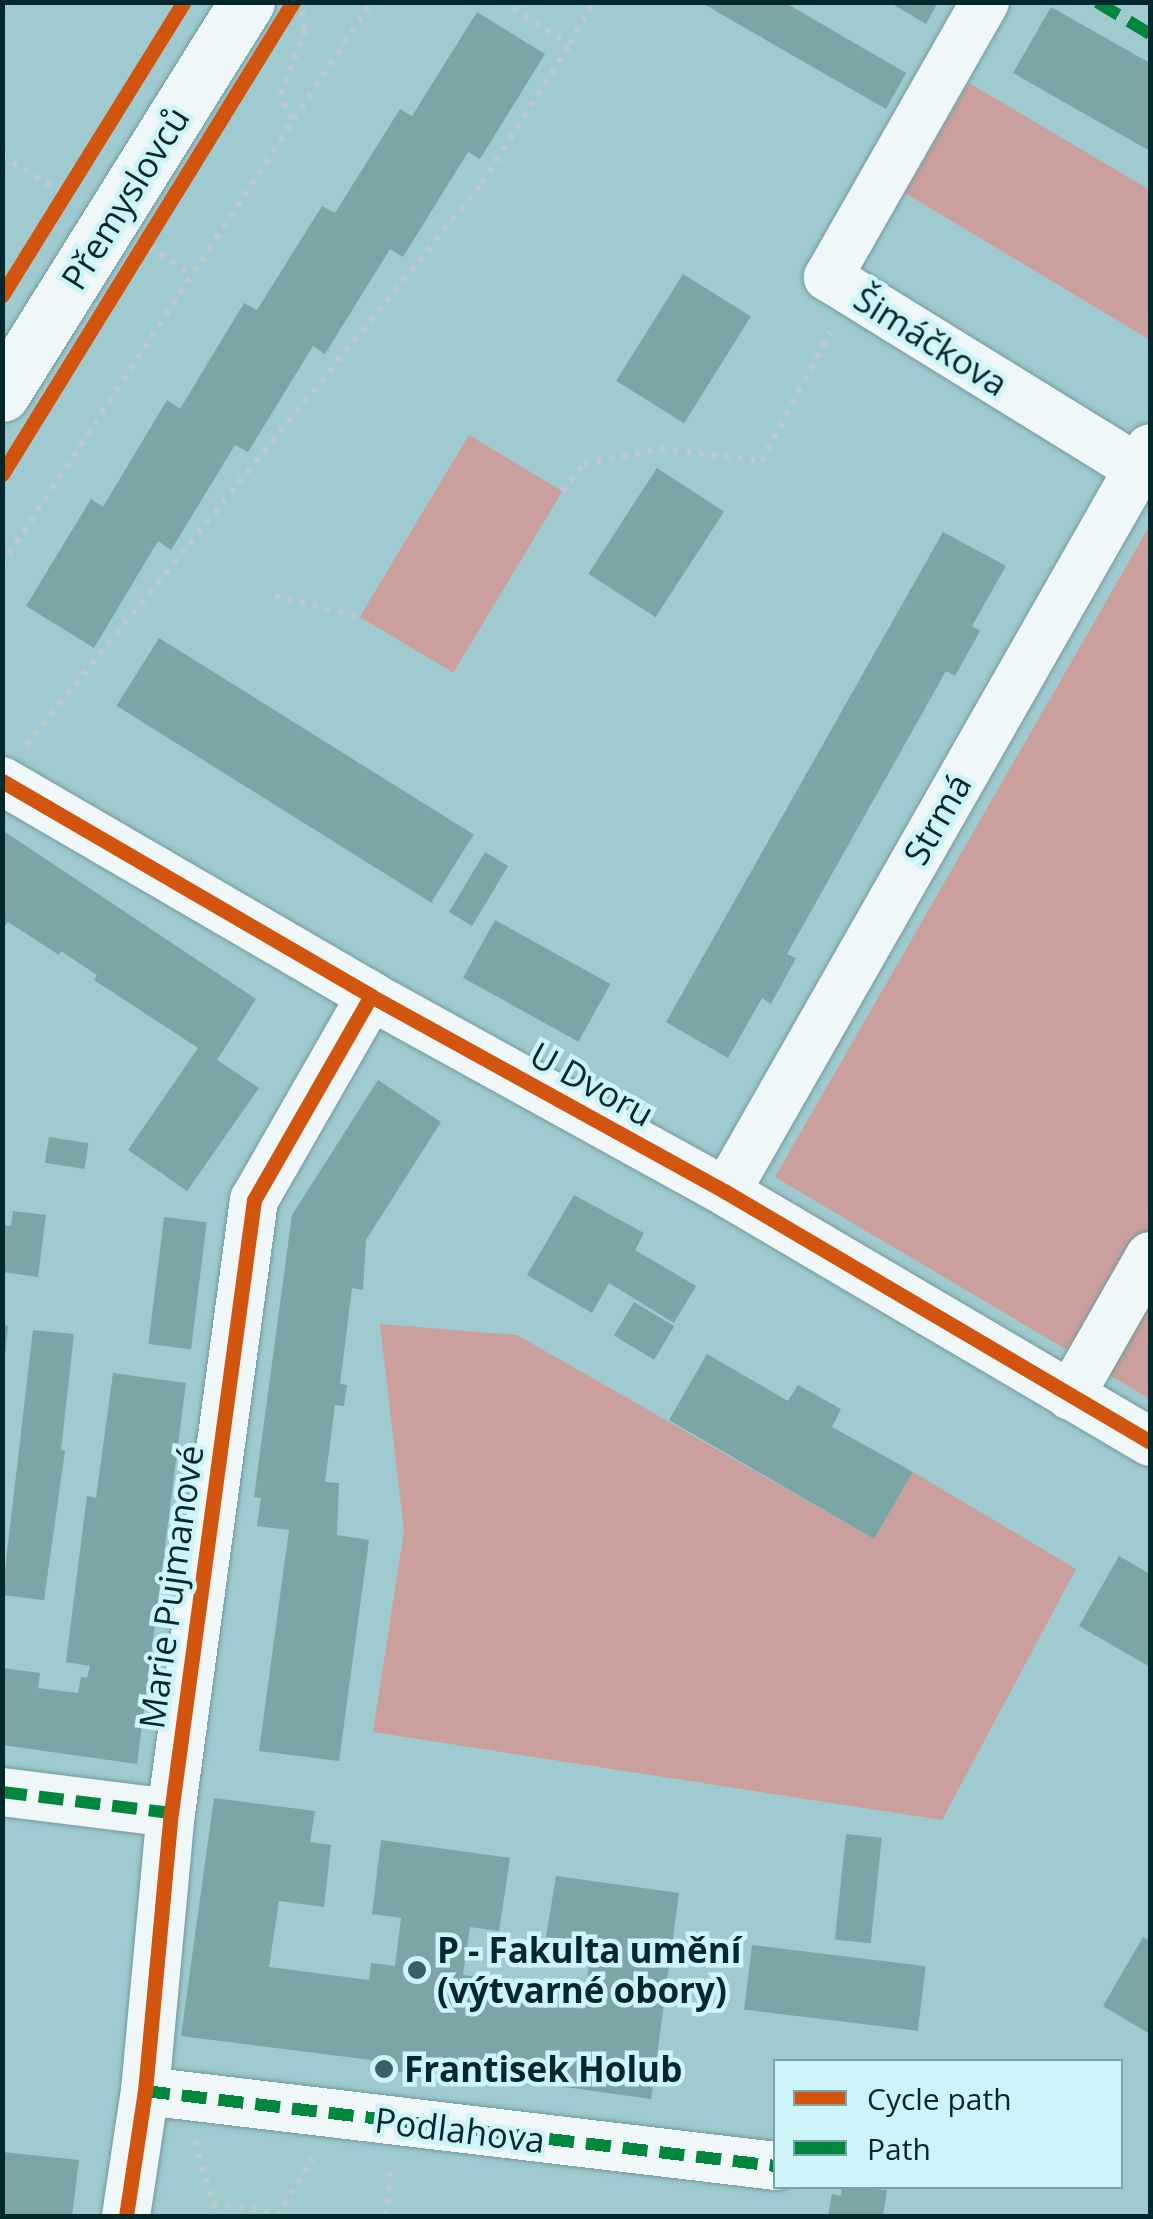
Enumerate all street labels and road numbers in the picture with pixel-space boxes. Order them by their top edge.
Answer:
street label: Přemyslovců [52,99,198,297]
street label: Šimáčkova [847,277,1015,405]
street label: Strmá [894,766,980,872]
street label: U Dvoru [523,1033,661,1135]
street label: Marie Pujmanové [130,1443,212,1731]
street label: Podlahova [372,2099,548,2161]

